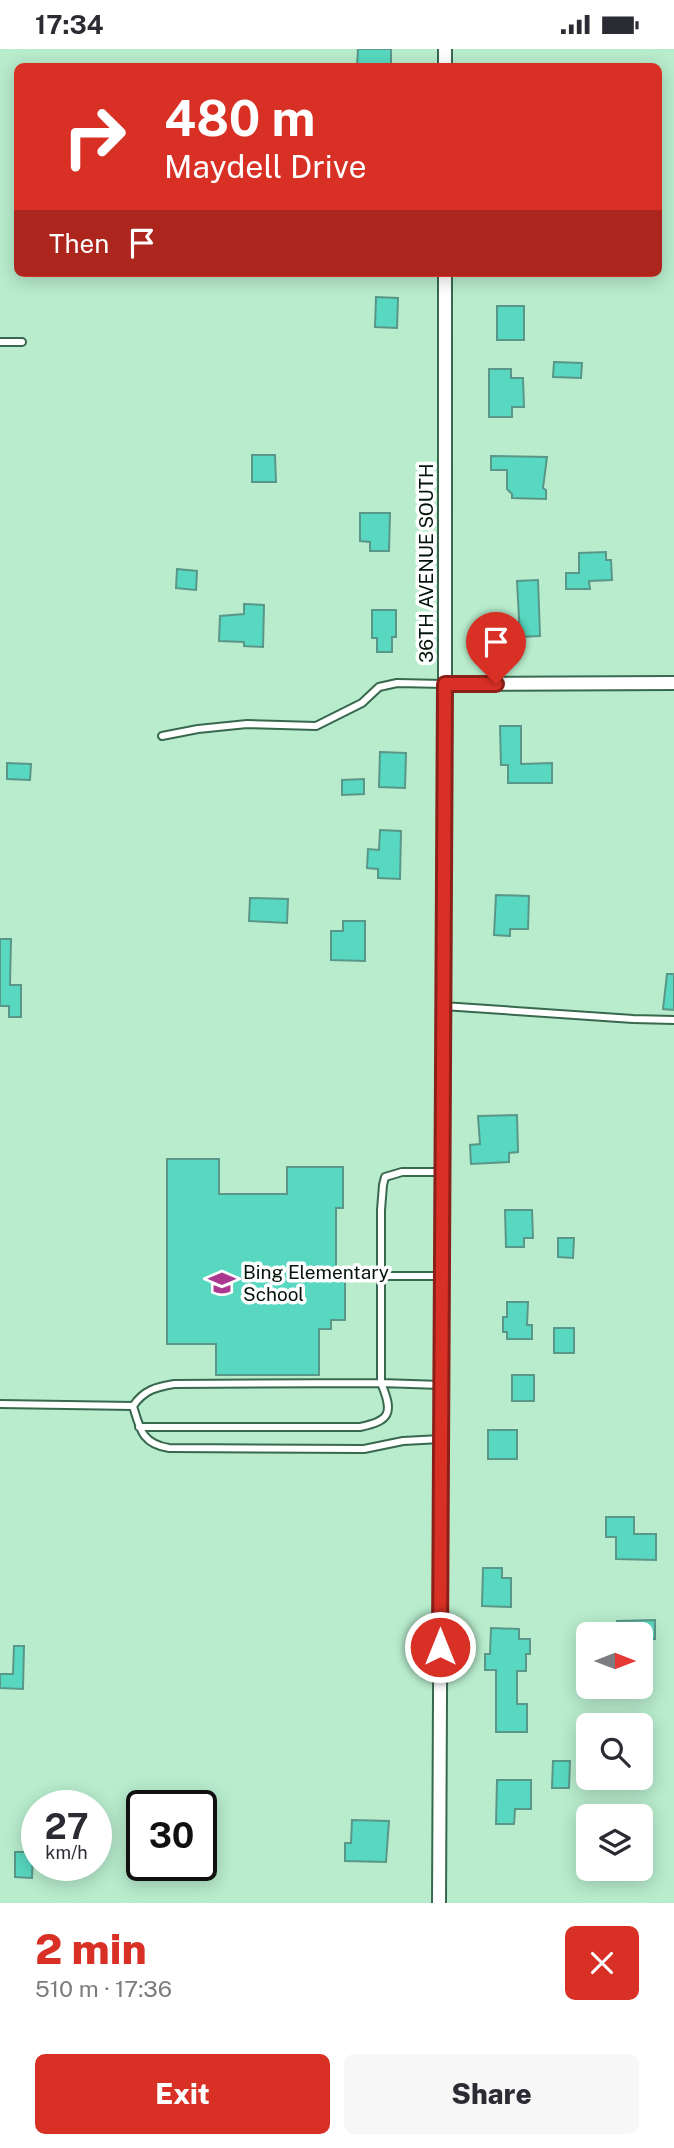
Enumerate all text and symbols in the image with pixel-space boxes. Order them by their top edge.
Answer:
text: 17:34 [35,9,104,40]
text: 480 m [164,89,315,147]
icon: right [49,91,140,182]
text: Maydell Drive [164,148,367,185]
icon: arrive [123,224,161,262]
text: Then [49,228,109,259]
street label: 36TH AVENUE SOUTH [415,463,437,663]
pin [466,612,526,684]
icon: arrive [477,623,515,661]
place label: Bing Elementary School [243,1261,389,1305]
school or university icon: Bing Elementary School [207,1268,237,1298]
position arrow [403,1610,477,1684]
north arrow [576,1622,653,1699]
map controls [576,1622,653,1881]
button: search [576,1713,653,1790]
speed limit sign: 30 [126,1790,217,1881]
button: layers [576,1804,653,1881]
text: 27 [44,1806,89,1847]
text: km/h [45,1842,88,1863]
text: 2 min [35,1924,147,1973]
button: close [565,1926,639,2000]
text: 510 m · 17:36 [35,1975,172,2002]
button: Exit [35,2054,330,2134]
button: Share [344,2054,639,2134]

